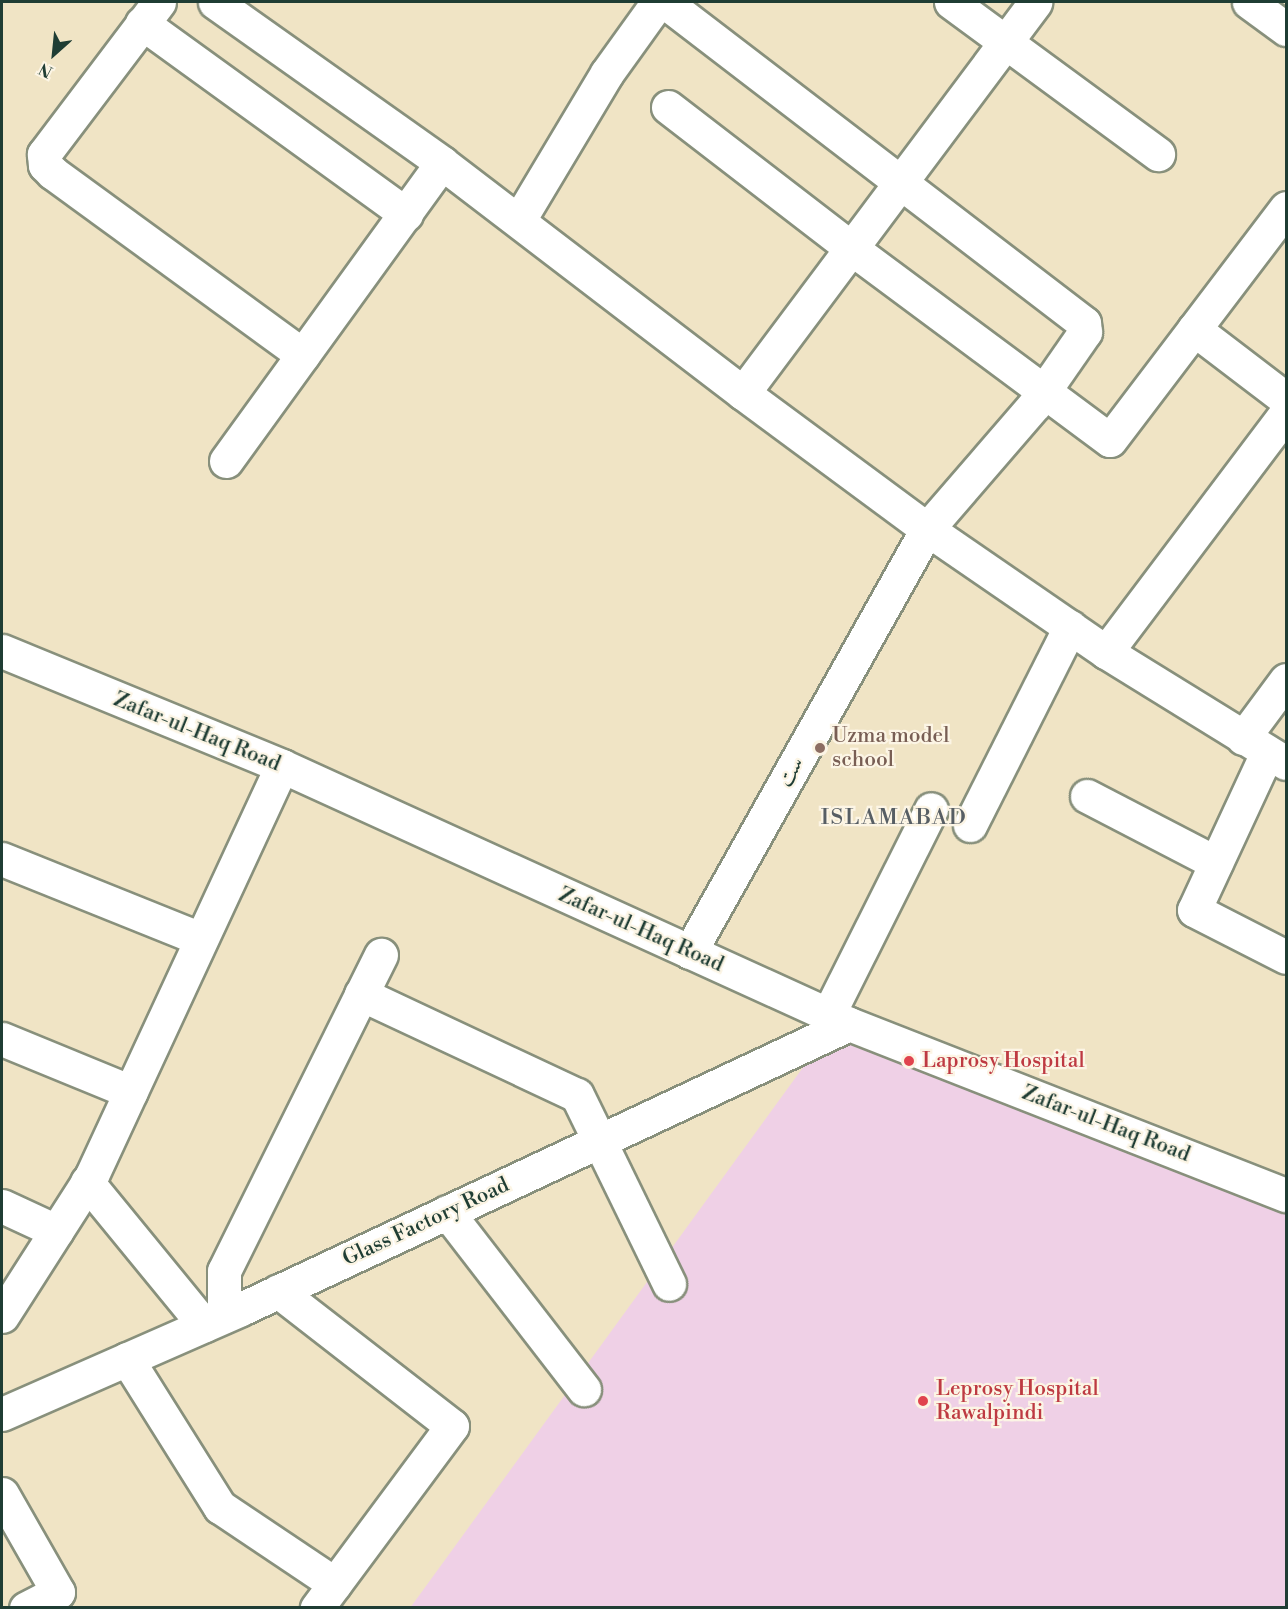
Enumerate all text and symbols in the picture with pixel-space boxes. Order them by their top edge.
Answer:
north arrow [24,24,84,84]
text: N [36,58,56,82]
street label: Zafar-ul-Haq Road [110,687,284,777]
place label: Uzma model school [832,723,949,773]
marker: Uzma model school [813,741,827,755]
street label: ست [773,753,809,791]
district label: ISLAMABAD [821,805,967,831]
street label: Zafar-ul-Haq Road [555,882,727,978]
place label: Laprosy Hospital [922,1048,1085,1074]
marker: Laprosy Hospital [900,1052,918,1070]
street label: Zafar-ul-Haq Road [1018,1080,1194,1168]
street label: Glass Factory Road [339,1172,513,1272]
place label: Leprosy Hospital Rawalpindi [936,1376,1099,1426]
marker: Leprosy Hospital Rawalpindi [914,1392,932,1410]

